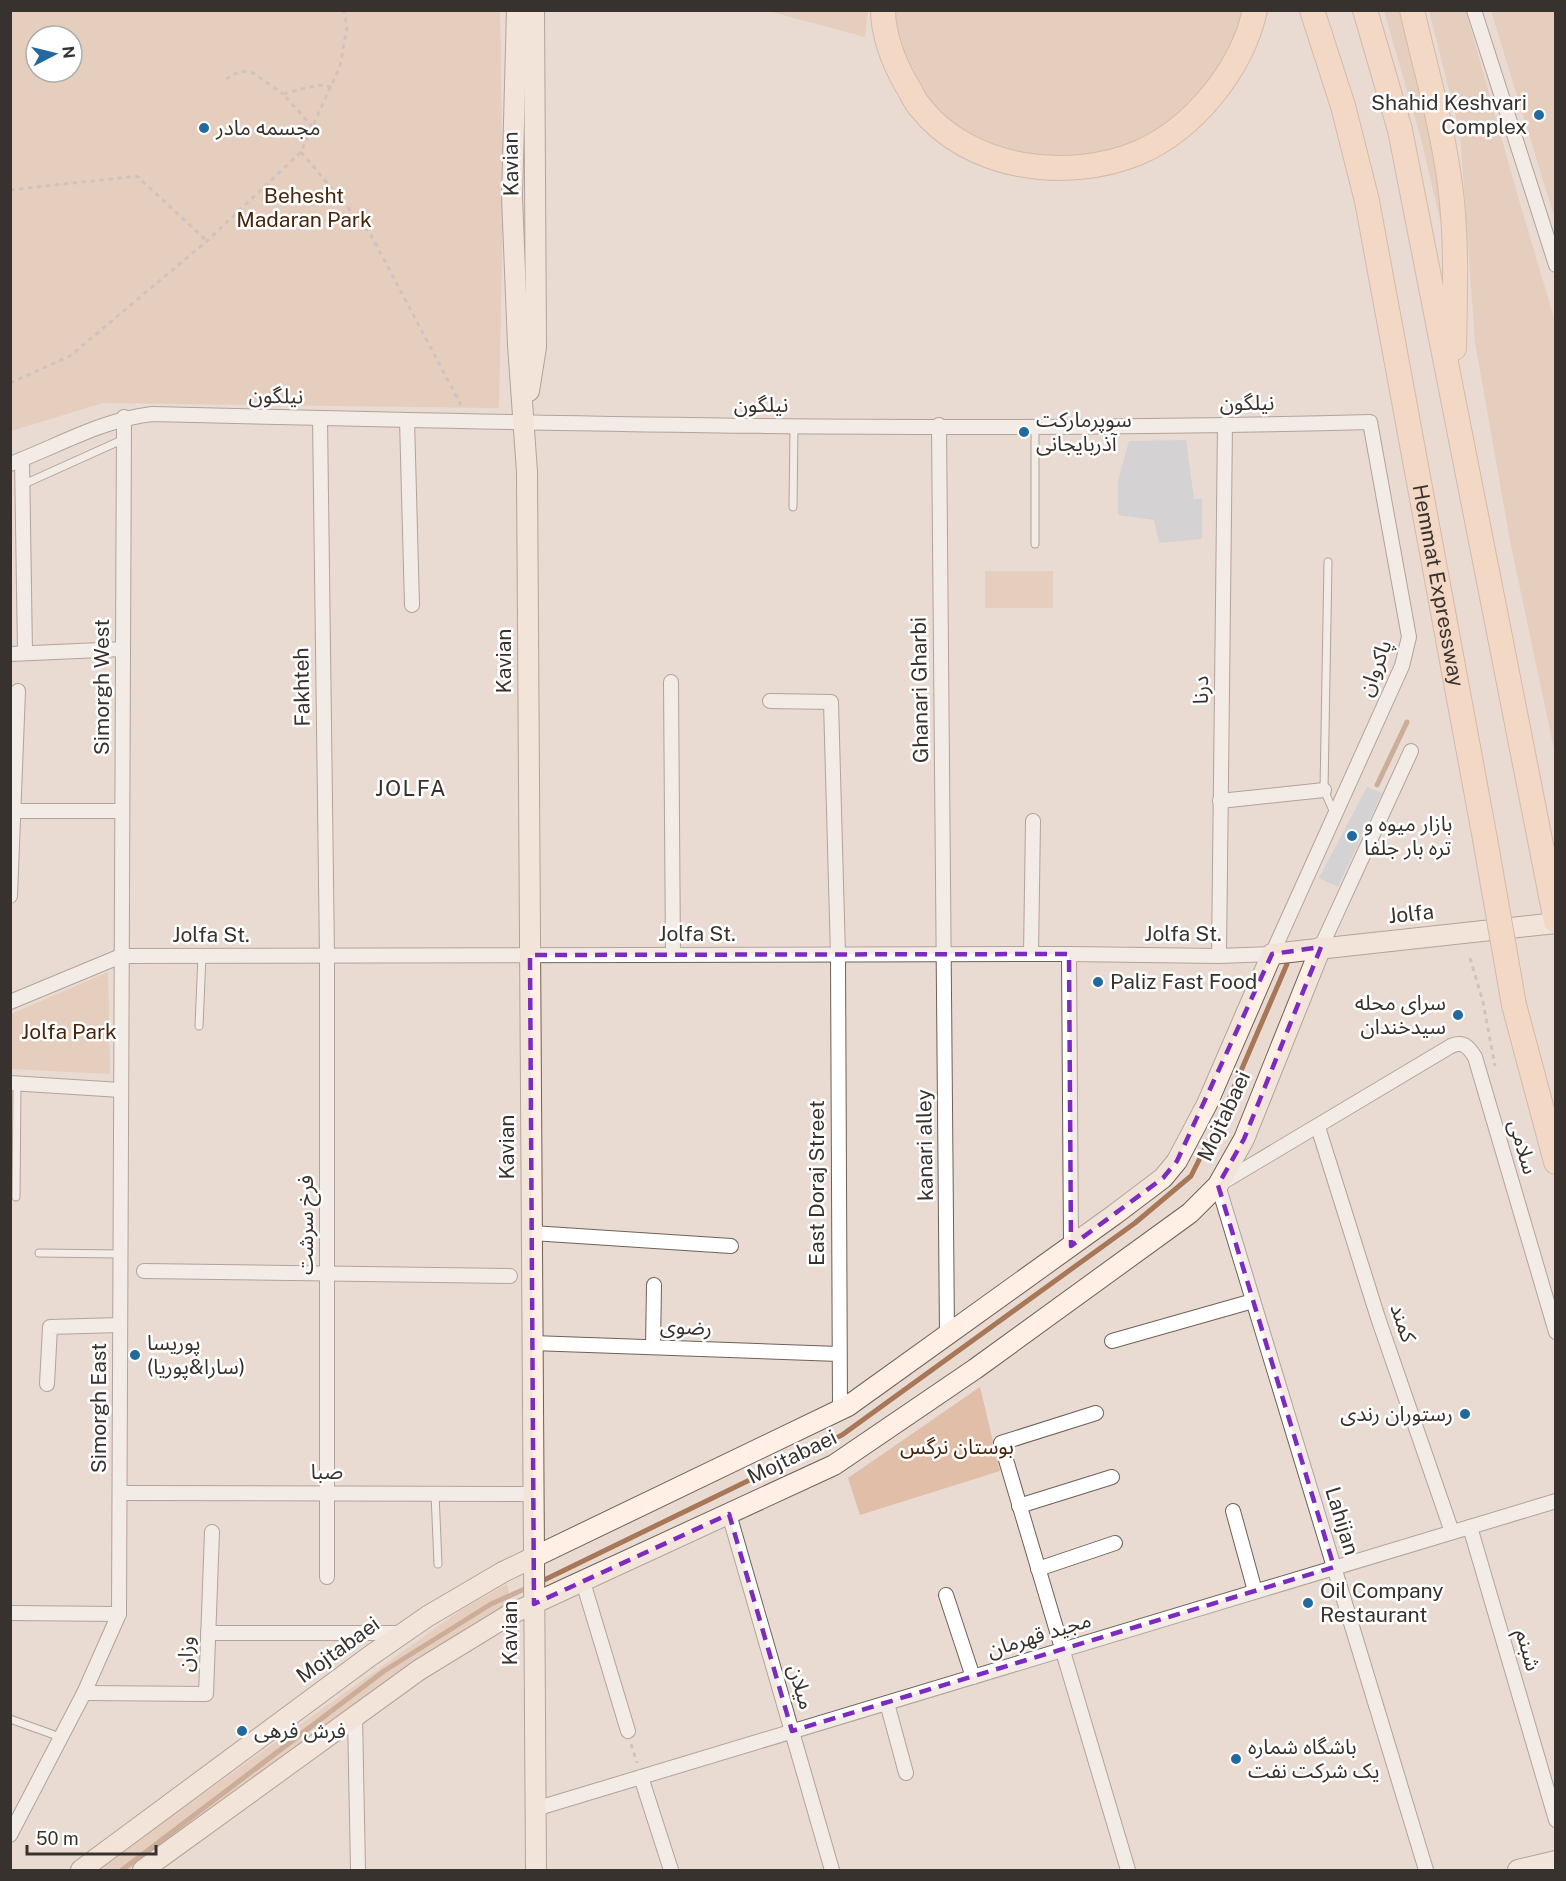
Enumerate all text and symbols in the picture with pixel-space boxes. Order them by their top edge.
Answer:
north arrow [24,24,84,84]
text: N [58,45,79,60]
place label: Shahid Keshvari Complex [1371,90,1527,139]
marker: Shahid Keshvari Complex [1532,108,1546,122]
place label: مجسمه مادر [215,115,321,140]
marker: مجسمه مادر [197,121,211,135]
street label: Kavian [497,131,524,197]
park label: Behesht Madaran Park [236,183,372,232]
street label: نیلگون [248,383,304,408]
street label: نیلگون [1220,390,1274,415]
street label: نیلگون [734,392,788,417]
place label: سوپرمارکت آذربایجانی [1036,407,1132,456]
marker: سوپرمارکت آذربایجانی [1017,425,1031,439]
street label: Hemmat Expressway [1408,482,1470,689]
street label: Ghanari Gharbi [906,617,933,763]
street label: Simorgh West [89,619,114,755]
street label: Kavian [491,629,516,693]
street label: پاکروان [1352,636,1398,700]
street label: Fakhteh [288,647,315,727]
street label: درنا [1188,675,1213,705]
district label: JOLFA [375,775,447,801]
place label: بازار میوه و تره بار جلفا [1364,811,1453,860]
marker: بازار میوه و تره بار جلفا [1345,829,1359,843]
street label: Jolfa [1387,899,1435,928]
street label: Jolfa St. [658,921,736,946]
street label: Jolfa St. [1144,921,1222,946]
street label: Jolfa St. [172,922,250,947]
place label: Paliz Fast Food [1110,969,1257,994]
marker: Paliz Fast Food [1091,975,1105,989]
place label: سرای محله سیدخندان [1355,990,1446,1039]
marker: سرای محله سیدخندان [1451,1008,1465,1022]
park label: Jolfa Park [21,1019,117,1044]
street label: Mojtabaei [1192,1067,1255,1165]
street label: kanari alley [911,1089,938,1201]
street label: East Doraj Street [804,1100,829,1266]
street label: Kavian [494,1115,519,1179]
street label: سلامی [1504,1117,1543,1177]
street label: فرخ سرشت [293,1175,321,1275]
street label: کمند [1385,1300,1422,1346]
street label: رضوی [660,1313,712,1340]
place label: پوریسا (سارا&پوریا) [147,1330,245,1380]
street label: Simorgh East [86,1343,111,1473]
marker: پوریسا (سارا&پوریا) [128,1348,142,1362]
place label: رستوران رندی [1340,1401,1453,1426]
marker: رستوران رندی [1458,1407,1472,1421]
street label: Mojtabaei [743,1424,841,1489]
park label: بوستان نرگس [900,1434,1014,1459]
street label: صبا [311,1459,343,1484]
street label: Lahijan [1320,1484,1365,1558]
place label: Oil Company Restaurant [1320,1578,1444,1627]
marker: Oil Company Restaurant [1301,1596,1315,1610]
street label: Kavian [497,1601,522,1665]
street label: مجید قهرمان [984,1607,1094,1662]
street label: Mojtabaei [291,1611,384,1688]
street label: شبنم [1508,1626,1546,1675]
street label: وزان [172,1636,199,1672]
street label: میلان [783,1661,820,1712]
place label: فرش فرهی [254,1718,346,1743]
marker: فرش فرهی [235,1724,249,1738]
place label: باشگاه شماره یک شرکت نفت [1248,1734,1380,1783]
marker: باشگاه شماره یک شرکت نفت [1229,1752,1243,1766]
scale bar [27,1818,156,1856]
text: 50 m [36,1828,79,1849]

